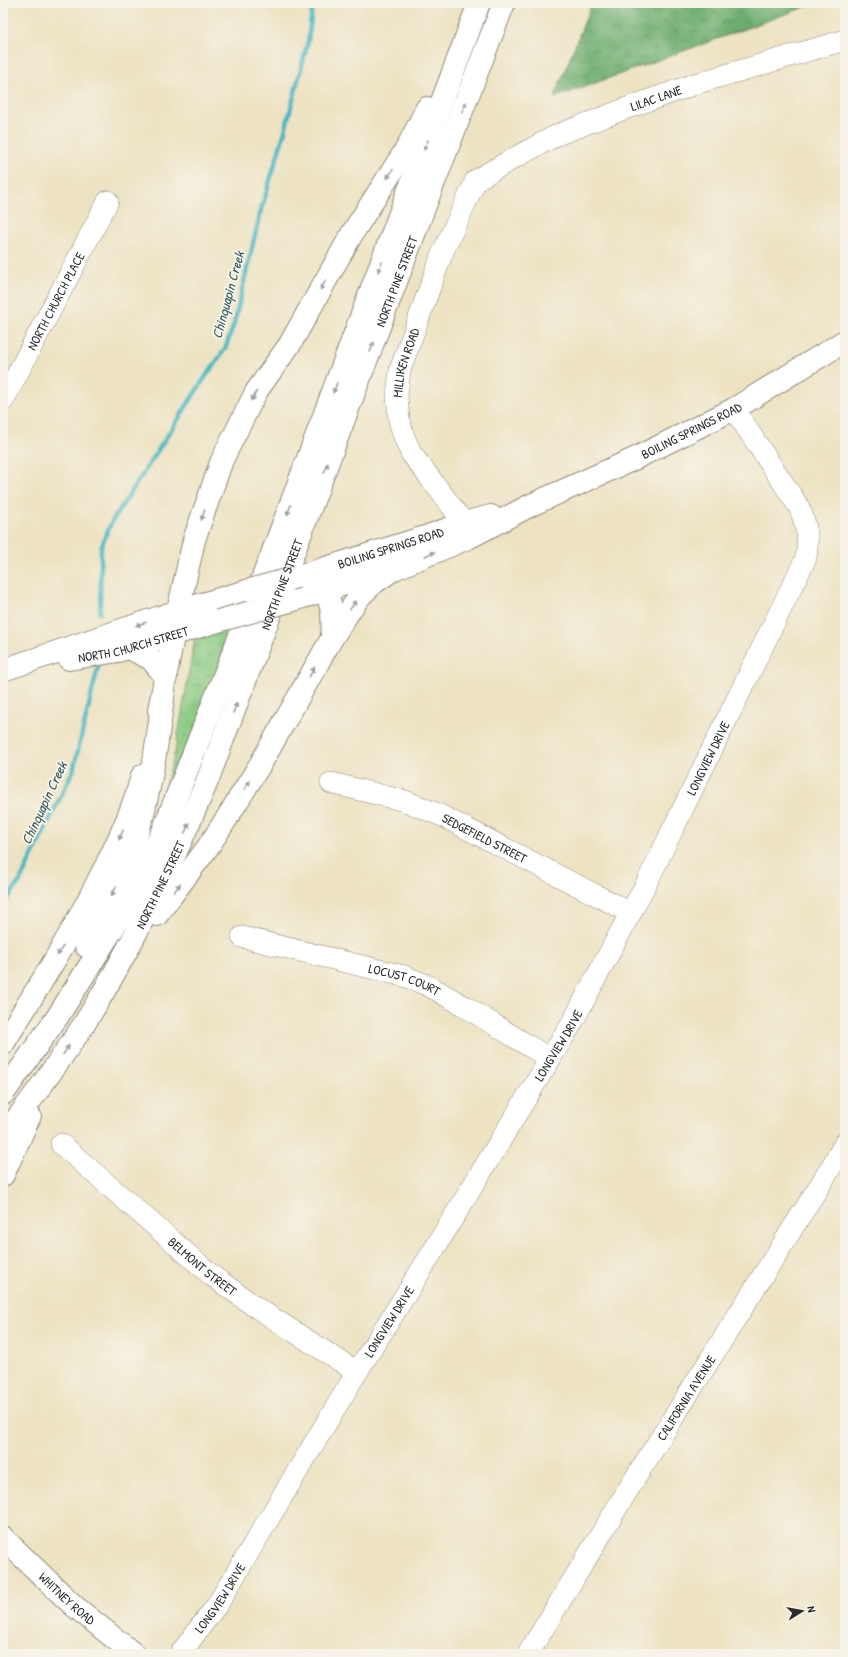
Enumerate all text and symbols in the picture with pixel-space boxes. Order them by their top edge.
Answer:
street label: LILAC LANE [628,80,684,115]
one-way arrow [461,100,467,112]
one-way arrow [423,140,429,152]
one-way arrow [386,169,394,180]
street label: NORTH PINE STREET [371,233,422,329]
water label: Chinquapin Creek [207,248,250,341]
street label: NORTH CHURCH PLACE [22,249,89,353]
one-way arrow [377,261,383,273]
one-way arrow [319,279,326,291]
street label: MILLIKEN ROAD [388,325,424,399]
one-way arrow [369,340,375,352]
one-way arrow [331,383,337,395]
one-way arrow [251,390,257,401]
street label: BOILING SPRINGS ROAD [638,397,746,463]
one-way arrow [324,462,330,474]
one-way arrow [285,505,291,517]
one-way arrow [199,509,205,521]
street label: BOILING SPRINGS ROAD [335,522,447,573]
street label: NORTH PINE STREET [256,536,307,632]
one-way arrow [424,551,436,557]
one-way arrow [349,600,357,610]
street label: NORTH CHURCH STREET [77,621,191,666]
one-way arrow [135,621,147,627]
one-way arrow [309,666,316,678]
one-way arrow [232,701,238,713]
street label: LONGVIEW DRIVE [682,718,734,798]
water label: Chinquapin Creek [16,757,72,848]
one-way arrow [244,779,251,791]
street label: SEDGEFIELD STREET [439,809,531,868]
one-way arrow [184,822,190,834]
one-way arrow [117,830,123,842]
street label: NORTH PINE STREET [131,837,189,932]
one-way arrow [173,882,181,893]
one-way arrow [111,885,117,897]
one-way arrow [57,945,64,957]
street label: LOCUST COURT [367,959,445,1000]
street label: LONGVIEW DRIVE [530,1006,587,1084]
one-way arrow [63,1044,70,1055]
street label: BELMONT STREET [164,1233,241,1300]
street label: LONGVIEW DRIVE [360,1282,418,1360]
street label: CALIFORNIA AVENUE [652,1351,720,1444]
street label: LONGVIEW DRIVE [190,1559,250,1637]
street label: WHITNEY ROAD [35,1568,100,1629]
north arrow [782,1591,822,1631]
text: N [804,1605,819,1613]

